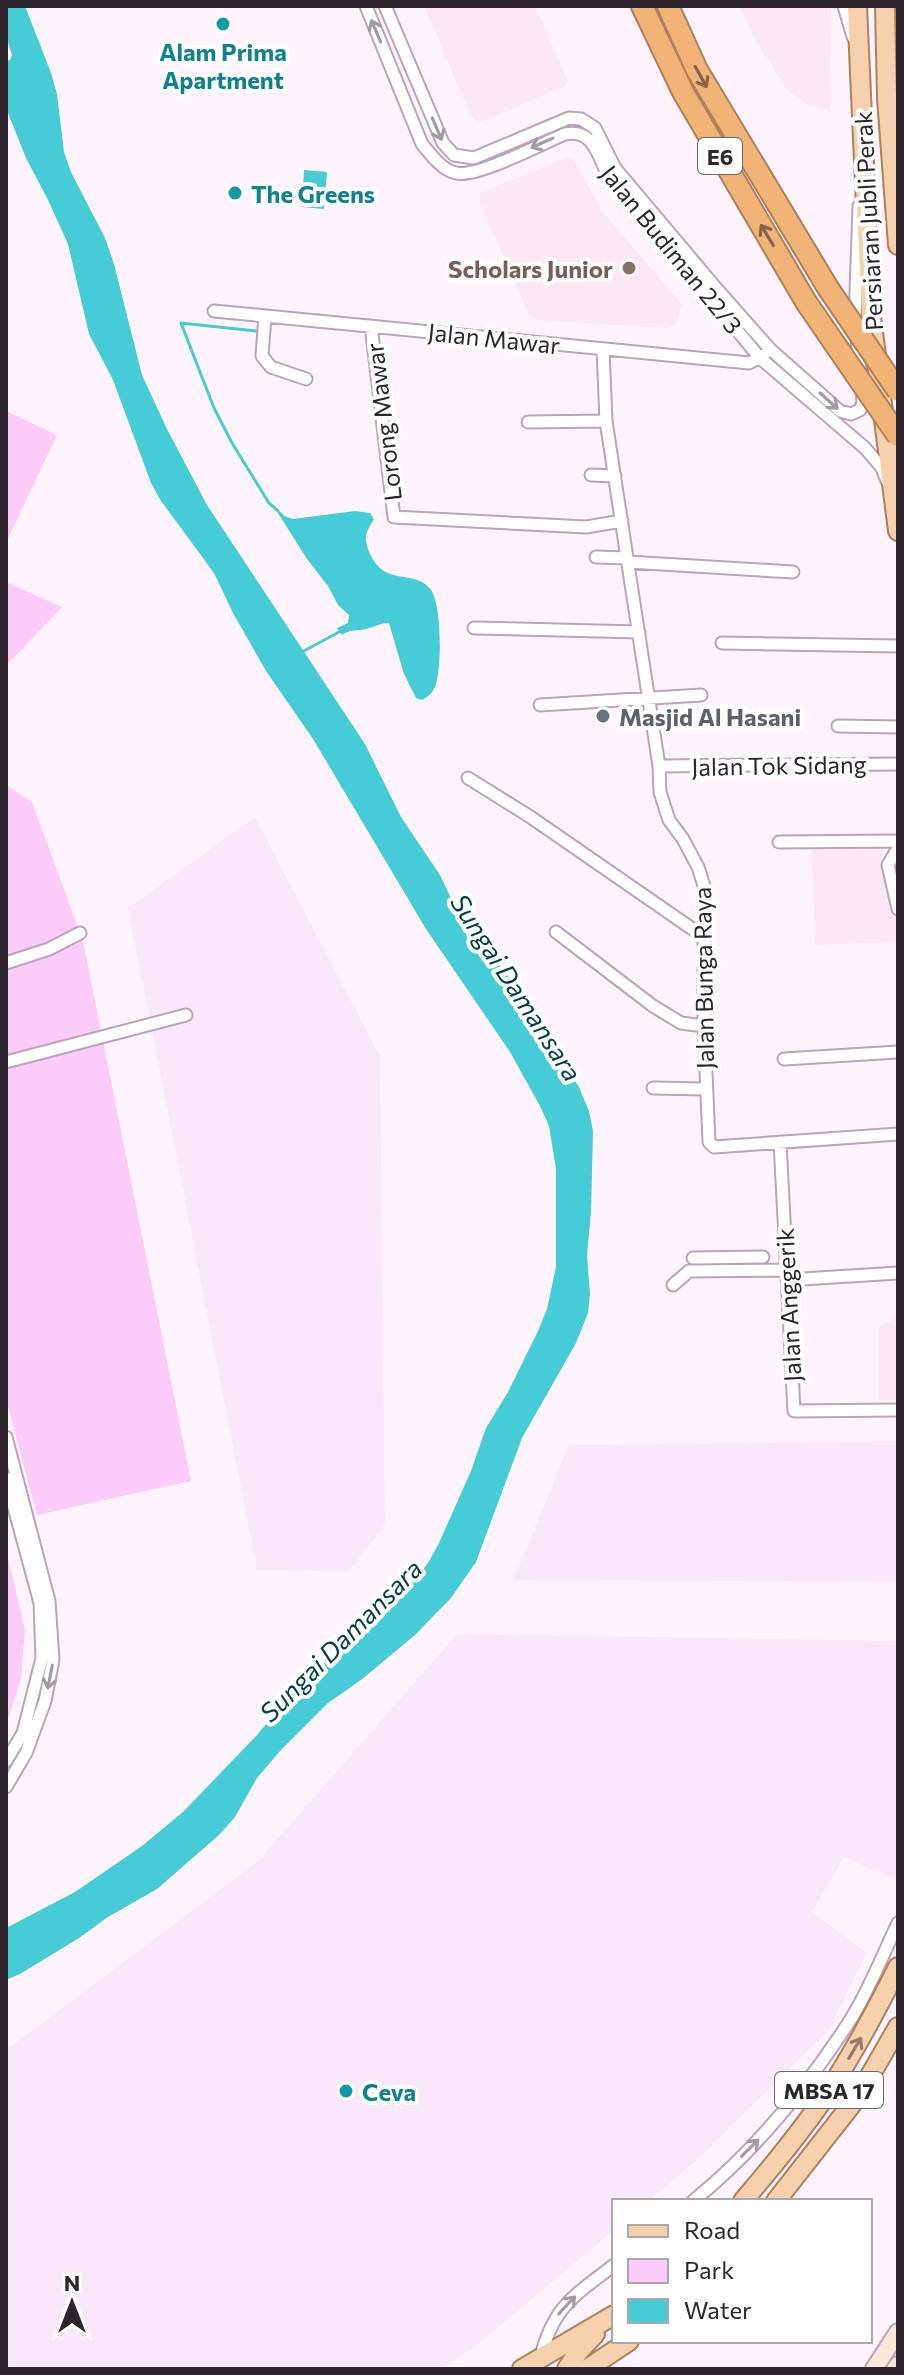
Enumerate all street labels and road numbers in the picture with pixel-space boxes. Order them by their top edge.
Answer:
street label: Persiaran Jubli Perak [848,110,888,332]
road number: E6 [698,138,742,174]
street label: Jalan Budiman 22/3 [595,159,749,339]
street label: Jalan Mawar [427,317,562,359]
street label: Lorong Mawar [359,341,407,503]
street label: Jalan Tok Sidang [691,749,867,781]
street label: Jalan Bunga Raya [687,887,719,1069]
street label: Jalan Anggerik [769,1227,807,1383]
road number: MBSA 17 [775,2072,883,2108]

